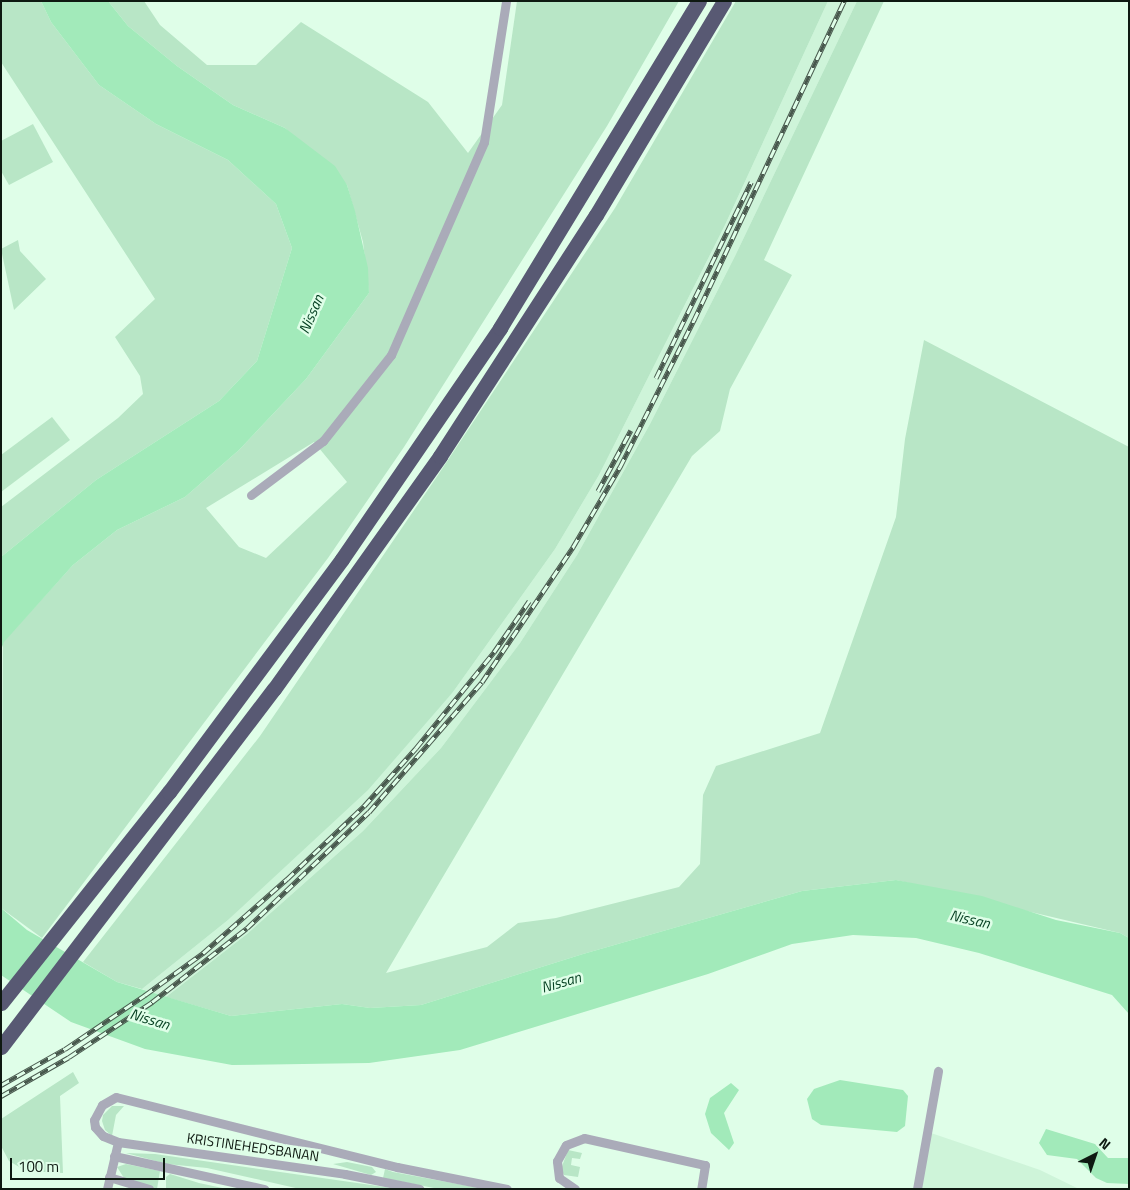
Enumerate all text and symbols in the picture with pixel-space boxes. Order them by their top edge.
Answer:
water label: Nissan [295,292,327,336]
water label: Nissan [948,906,992,932]
water label: Nissan [539,968,583,996]
water label: Nissan [128,1004,172,1034]
street label: KRISTINEHEDSBANAN [186,1129,320,1165]
north arrow [1070,1130,1120,1180]
text: N [1095,1132,1116,1154]
scale bar [12,1148,168,1180]
text: 100 m [18,1155,59,1178]

